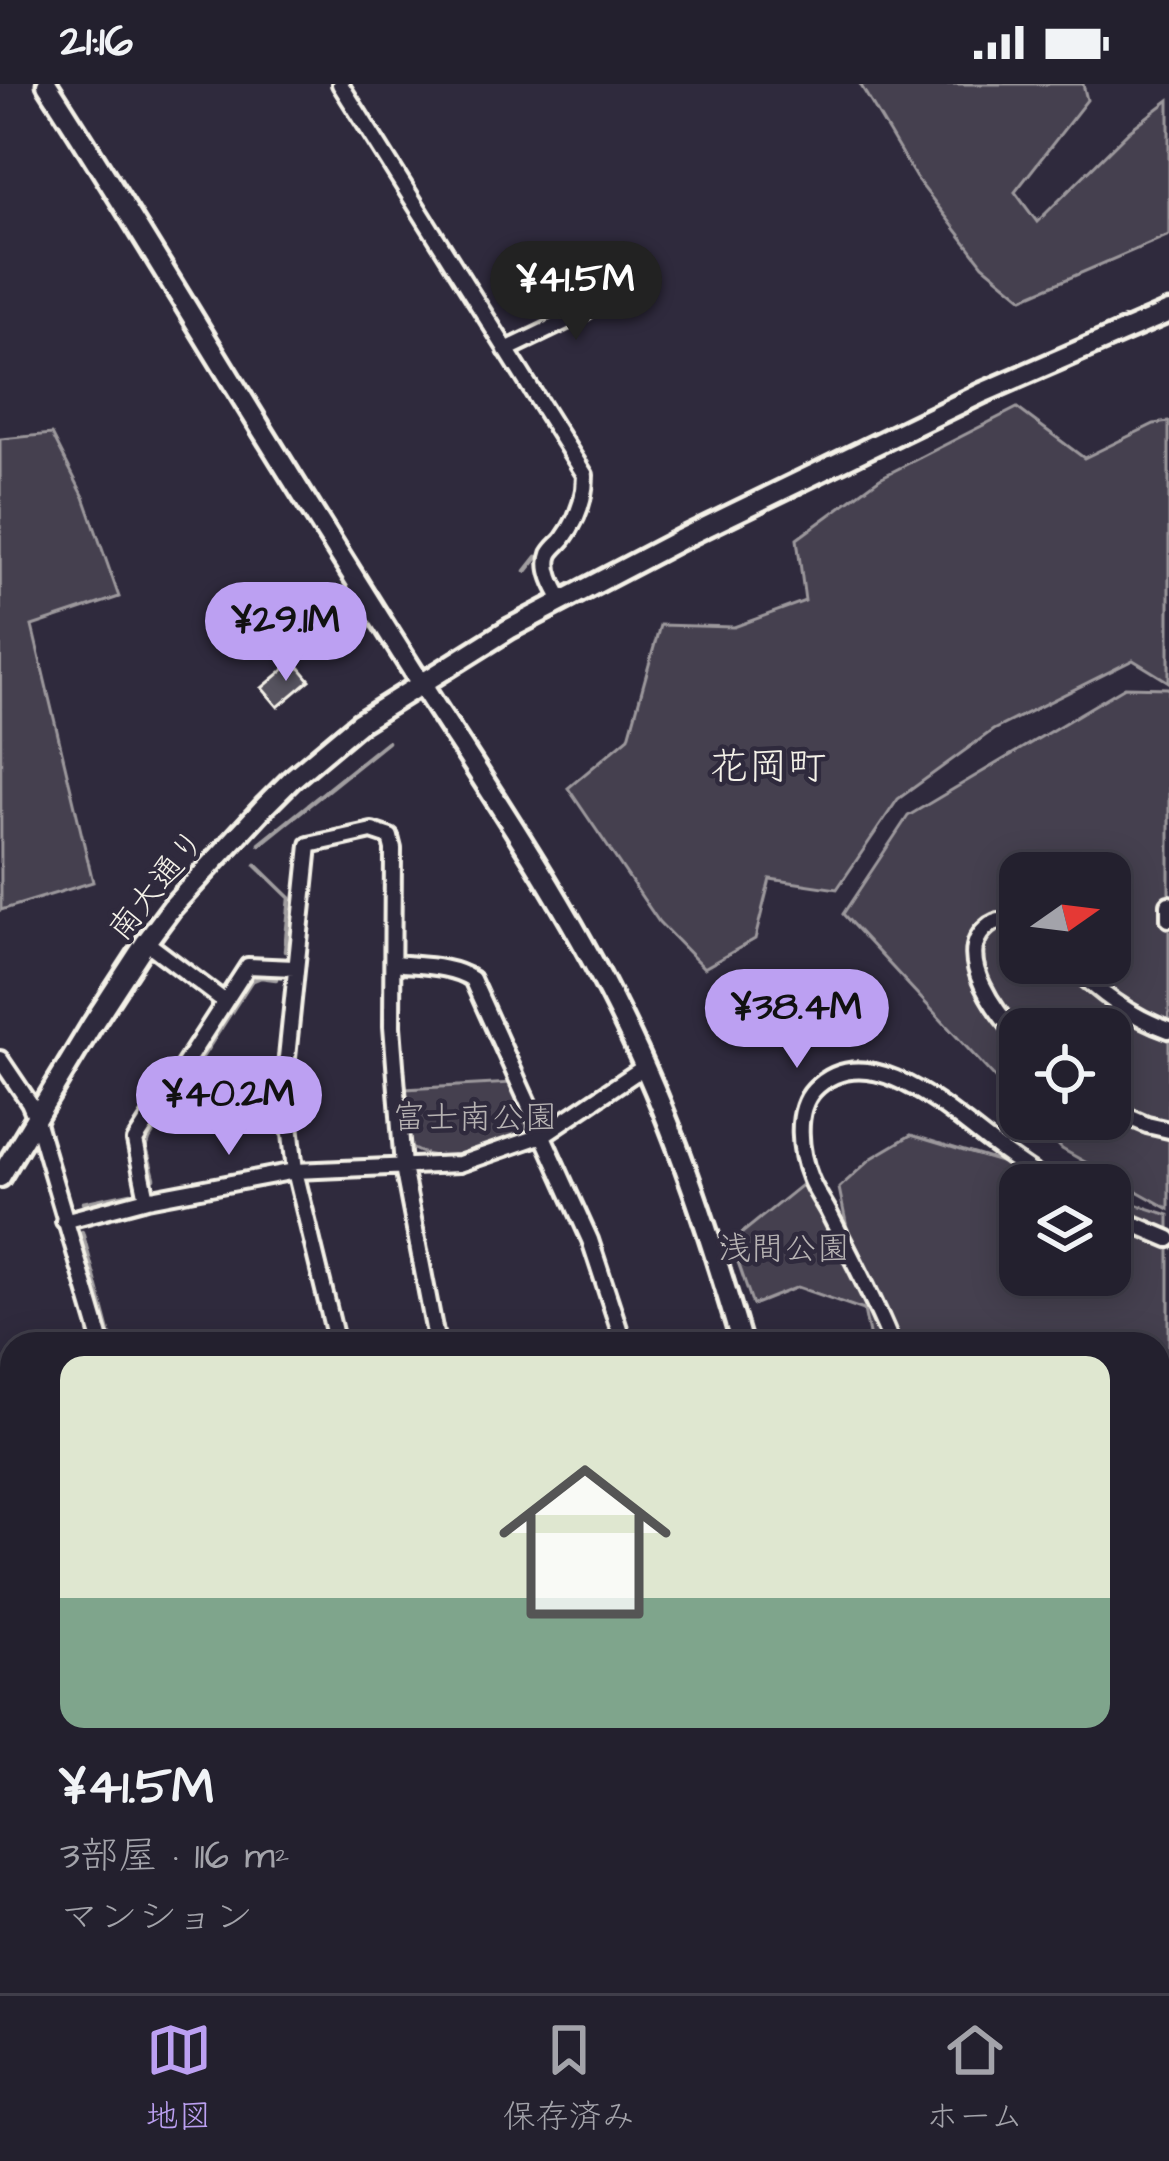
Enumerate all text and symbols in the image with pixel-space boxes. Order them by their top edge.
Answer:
text: 21:16 [60,11,133,73]
pin: ¥41.5M [478,241,674,343]
text: ¥41.5M [517,253,635,307]
pin: ¥29.1M [188,582,384,684]
text: ¥29.1M [232,594,340,648]
district label: 花岡町 [709,741,827,795]
street label: 南大通り [98,819,216,951]
north arrow [999,852,1131,984]
map controls [999,852,1131,1296]
pin: ¥38.4M [699,969,895,1071]
text: ¥38.4M [732,981,862,1035]
button: locate [999,1008,1131,1140]
pin: ¥40.2M [131,1056,327,1158]
text: ¥40.2M [163,1068,295,1122]
park label: 富士南公園 [393,1095,558,1141]
button: layers [999,1164,1131,1296]
park label: 浅間公園 [718,1226,850,1272]
icon: home [477,1434,693,1650]
text: ¥41.5M [60,1752,214,1823]
text: 3部屋 · 116 m² [60,1830,290,1884]
text: マンション [60,1891,253,1945]
tab: 地図 [146,2017,212,2140]
tab: 保存済み [503,2017,635,2140]
tab: ホーム [926,2017,1023,2140]

